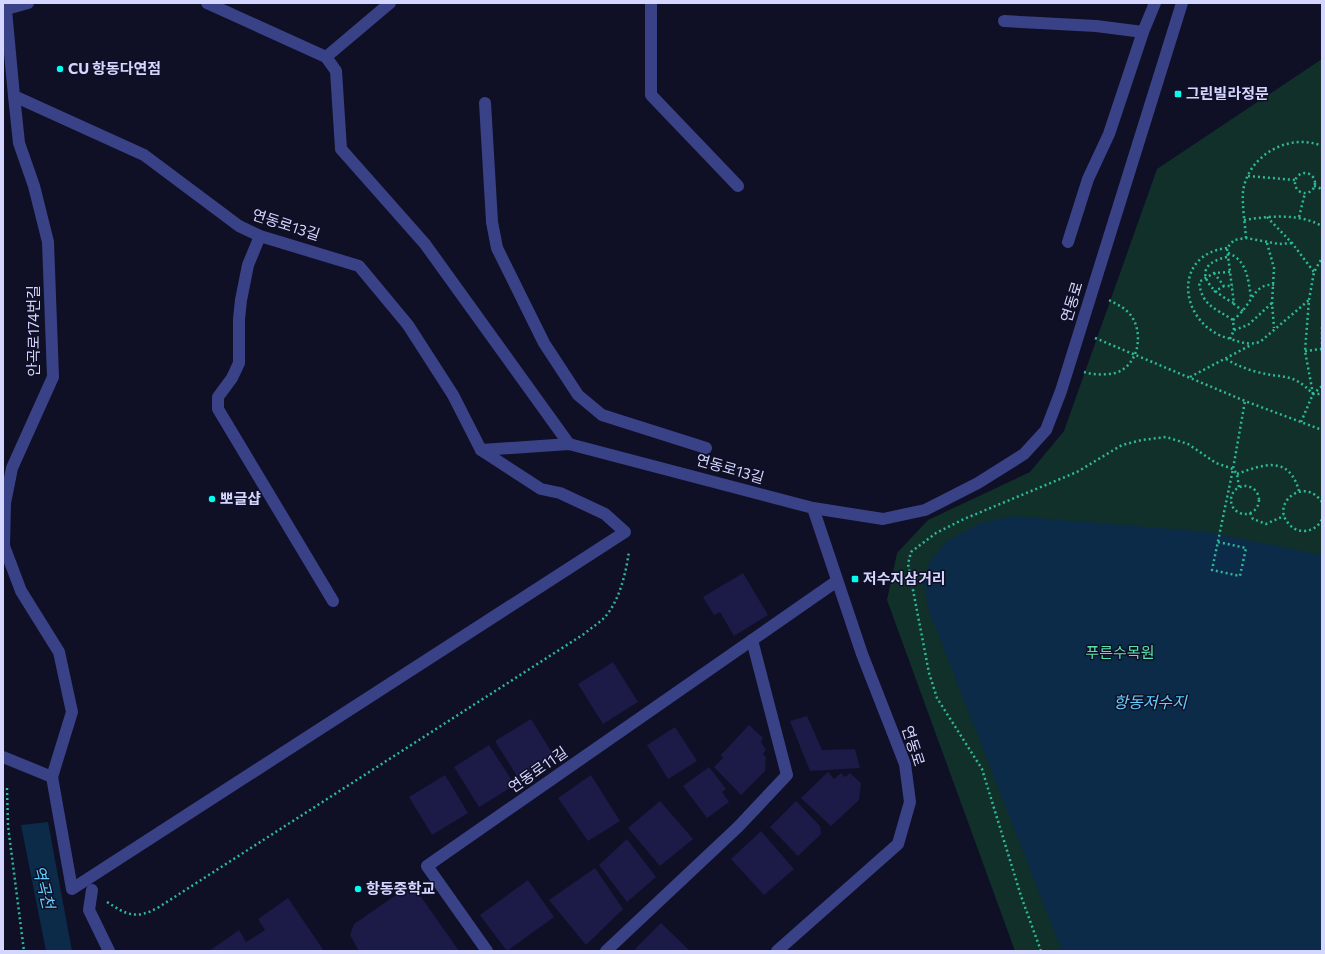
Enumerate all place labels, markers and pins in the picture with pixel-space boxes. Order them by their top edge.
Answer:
place label: CU 항동다연점 [68,59,161,77]
marker: CU 항동다연점 [55,64,65,74]
place label: 그린빌라정문 [1186,84,1269,102]
marker: 그린빌라정문 [1173,89,1183,99]
place label: 뽀글샵 [220,489,261,507]
marker: 뽀글샵 [207,494,217,504]
place label: 저수지삼거리 [863,569,946,587]
marker: 저수지삼거리 [850,574,860,584]
place label: 항동중학교 [366,879,435,897]
marker: 항동중학교 [353,884,363,894]

